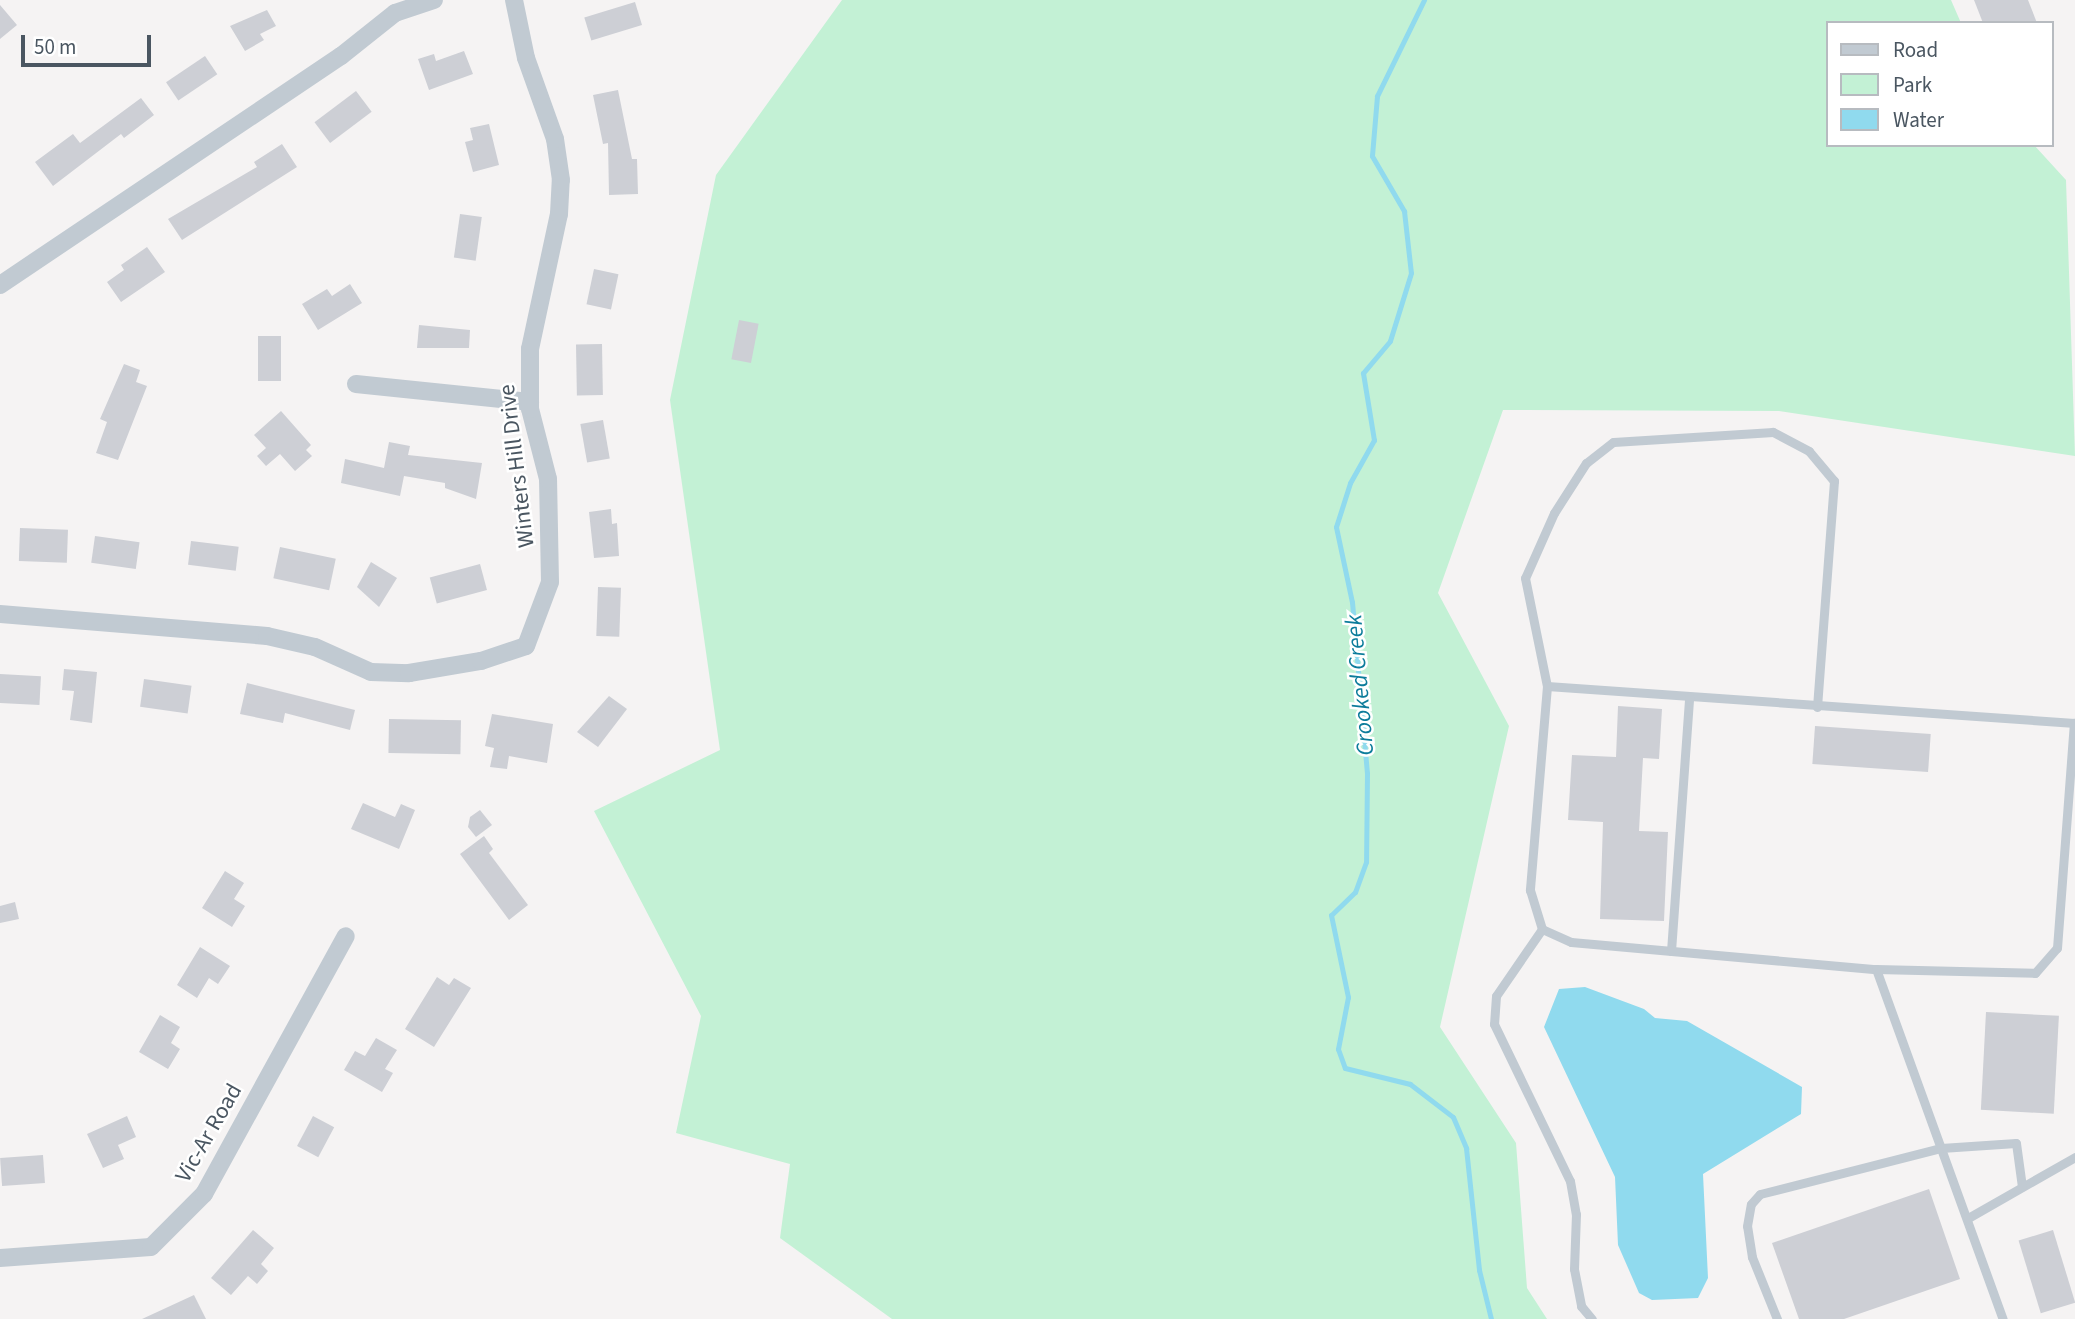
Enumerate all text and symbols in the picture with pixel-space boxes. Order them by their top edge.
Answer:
scale bar [24,21,154,65]
legend [1826,21,2054,147]
text: 50 m [34,32,76,62]
text: Road [1893,35,1938,65]
text: Park [1893,70,1932,100]
text: Water [1893,105,1944,135]
street label: Winters Hill Drive [493,383,541,549]
water label: Crooked Creek [1339,613,1381,757]
street label: Vic-Ar Road [170,1079,248,1187]

